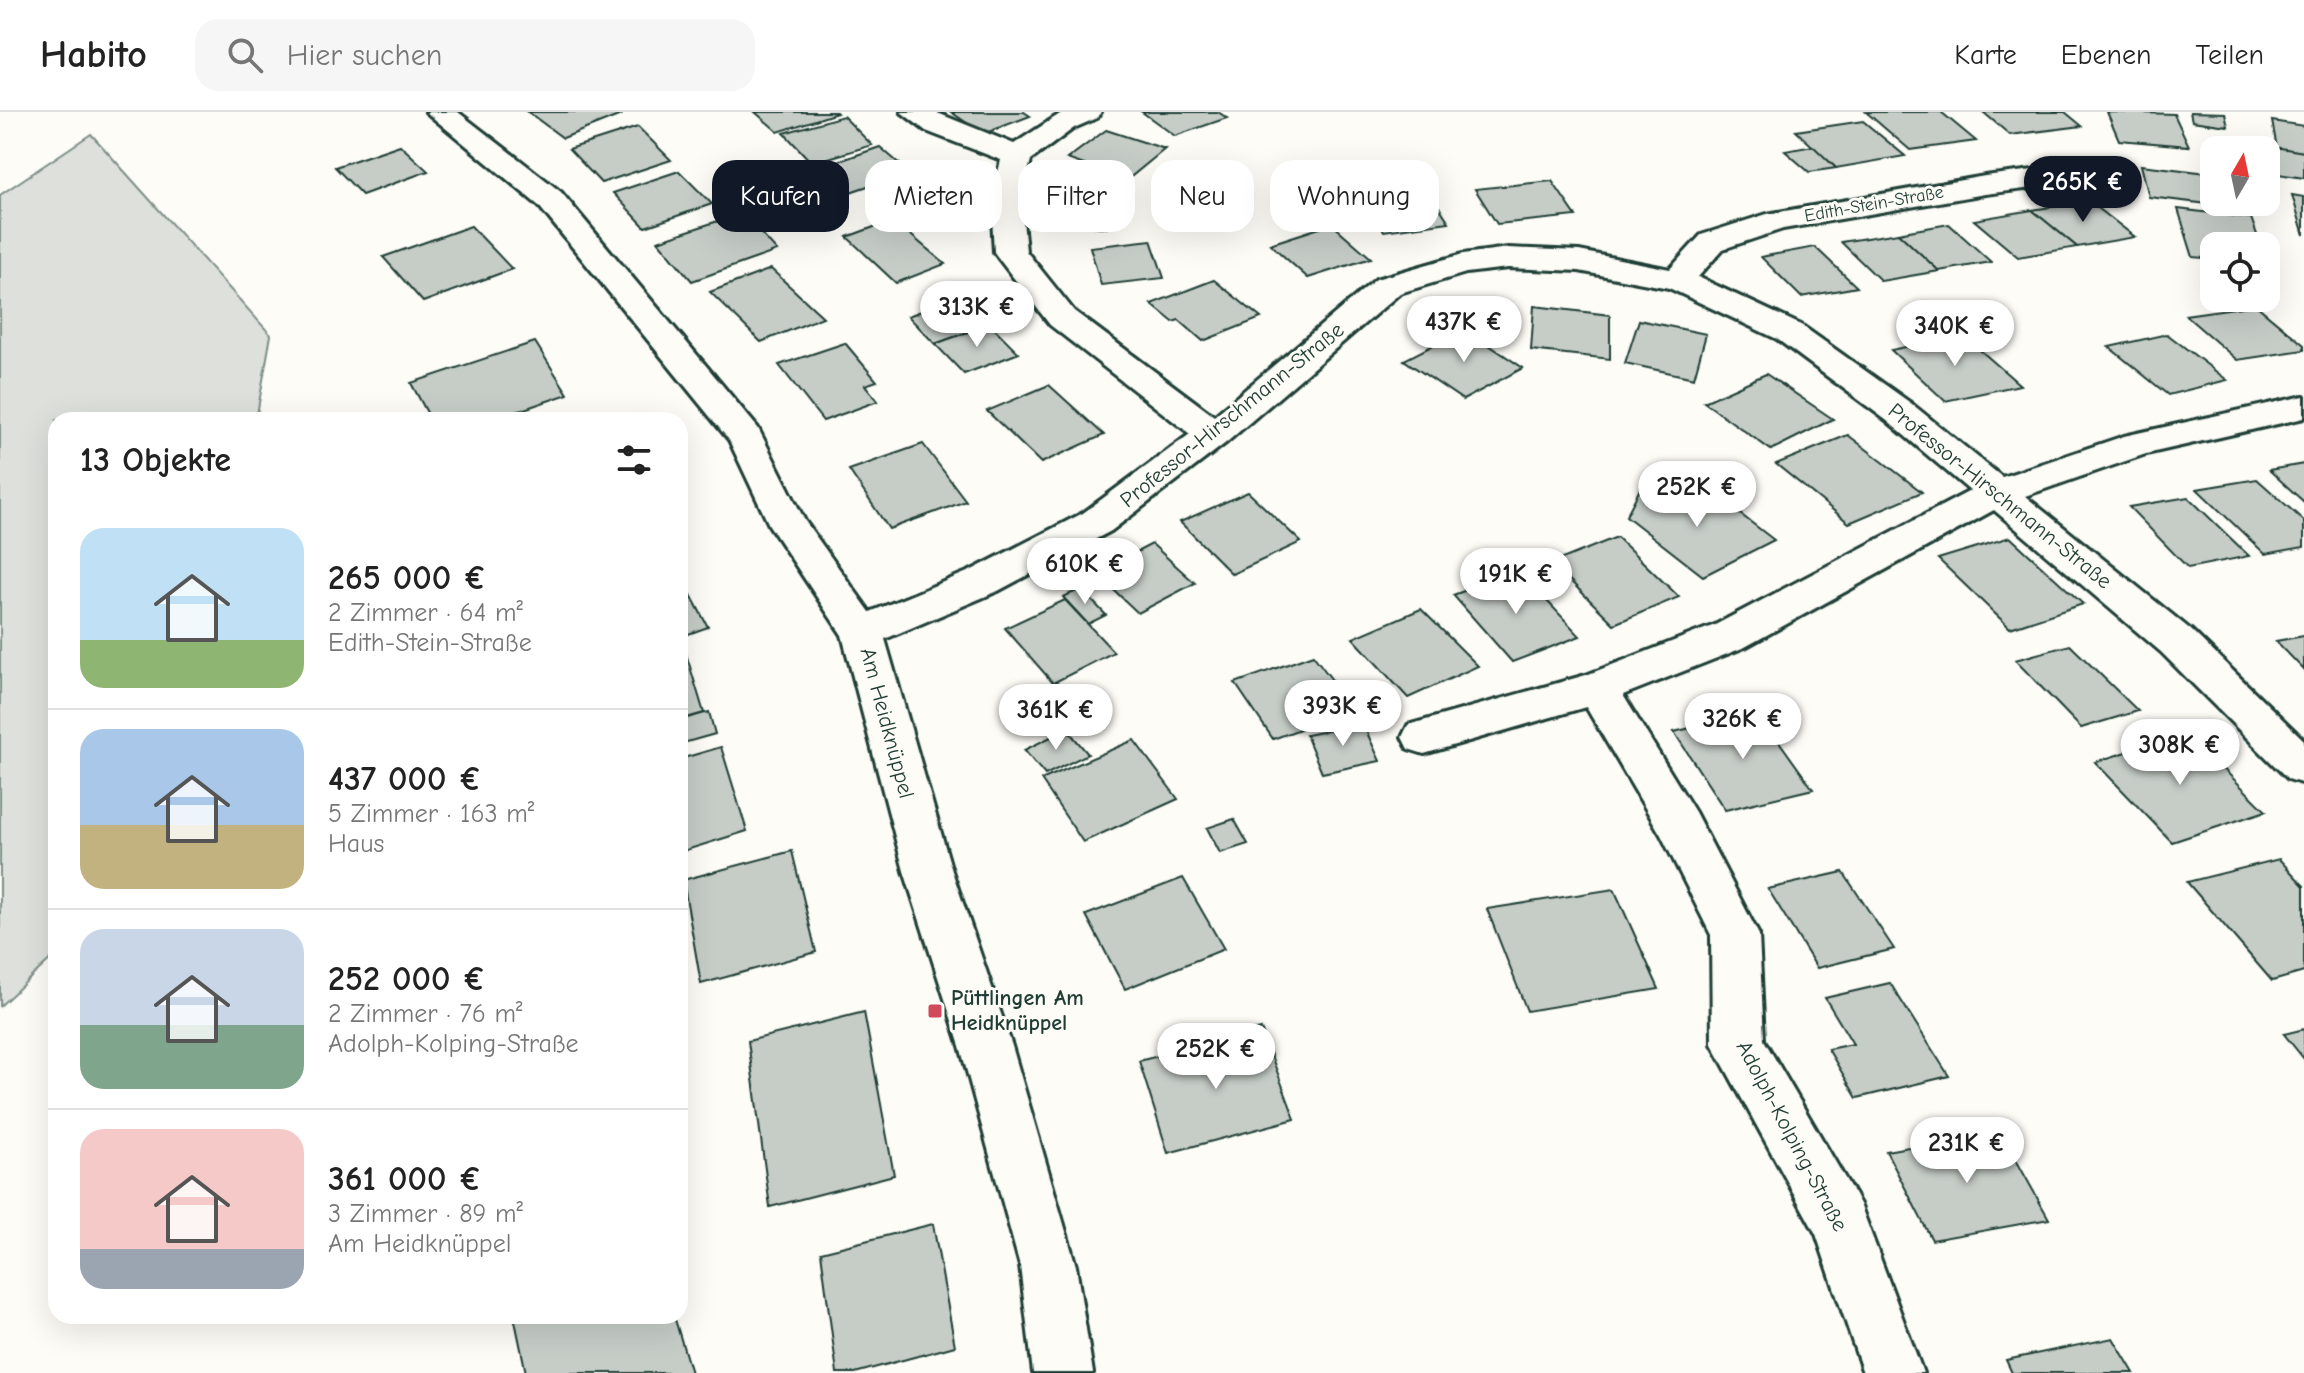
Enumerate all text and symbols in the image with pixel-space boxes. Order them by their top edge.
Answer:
search box [195,19,755,91]
text: Habito [40,33,147,77]
icon: search [223,33,267,77]
text: Hier suchen [287,38,442,73]
text: Karte [1954,39,2017,71]
text: Ebenen [2061,39,2152,71]
text: Teilen [2196,39,2264,71]
north arrow [2200,136,2280,216]
map controls [2200,136,2280,312]
pin: 265K € [2018,156,2148,224]
chip: Kaufen [712,160,849,232]
chip: Mieten [865,160,1002,232]
chip: Filter [1018,160,1135,232]
chip: Neu [1151,160,1254,232]
chip: Wohnung [1270,160,1439,232]
text: 265K € [2042,167,2124,197]
street label: Edith-Stein-Straße [1803,181,1945,227]
button: locate [2200,232,2280,312]
pin: 313K € [912,281,1042,349]
text: 313K € [938,292,1016,322]
pin: 437K € [1399,296,1529,364]
pin: 340K € [1890,300,2020,368]
text: 437K € [1425,307,1503,337]
text: 340K € [1914,311,1996,341]
street label: Professor-Hirschmann-Straße [1115,317,1349,513]
street label: Professor-Hirschmann-Straße [1883,398,2117,594]
icon: filters [612,438,656,482]
text: 13 Objekte [80,440,231,480]
pin: 252K € [1632,461,1762,529]
text: 252K € [1656,472,1738,502]
pin: 610K € [1020,538,1150,606]
pin: 191K € [1451,548,1581,616]
text: 610K € [1045,549,1125,579]
text: 265 000 € [328,558,487,598]
text: 191K € [1478,559,1554,589]
icon: home [144,560,240,656]
text: 2 Zimmer · 64 m² [328,598,523,628]
text: Edith-Stein-Straße [328,628,532,658]
street label: Am Heidknüppel [854,645,920,801]
pin: 393K € [1278,680,1408,748]
pin: 361K € [991,684,1121,752]
text: 393K € [1302,691,1384,721]
pin: 326K € [1678,693,1808,761]
text: 361K € [1017,695,1095,725]
text: 326K € [1702,704,1784,734]
pin: 308K € [2115,719,2245,787]
text: 308K € [2139,730,2221,760]
text: 437 000 € [328,759,482,799]
icon: home [144,761,240,857]
text: 5 Zimmer · 163 m² [328,799,534,829]
text: Haus [328,829,384,859]
text: 252 000 € [328,959,486,999]
icon: home [144,961,240,1057]
place label: Püttlingen Am Heidknüppel [951,985,1084,1036]
text: 2 Zimmer · 76 m² [328,999,522,1029]
marker: Püttlingen Am Heidknüppel [926,1002,944,1020]
pin: 252K € [1151,1023,1281,1091]
text: Adolph-Kolping-Straße [328,1029,579,1059]
text: 252K € [1175,1034,1257,1064]
street label: Adolph-Kolping-Straße [1731,1036,1853,1236]
pin: 231K € [1902,1117,2032,1185]
text: 231K € [1928,1128,2006,1158]
text: 361 000 € [328,1159,482,1199]
icon: home [144,1161,240,1257]
text: 3 Zimmer · 89 m² [328,1199,523,1229]
text: Am Heidknüppel [328,1229,511,1259]

